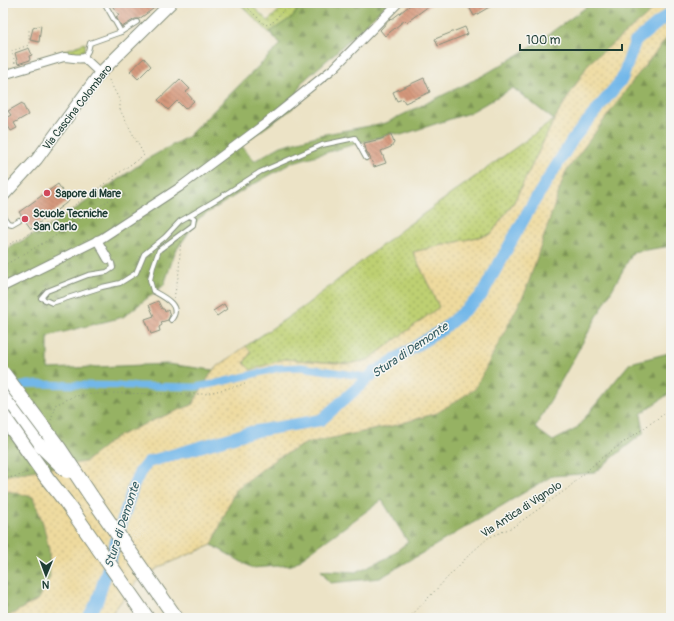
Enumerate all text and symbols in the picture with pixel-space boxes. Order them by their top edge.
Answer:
scale bar [520,26,622,52]
text: 100 m [526,33,561,48]
street label: Via Cascina Colombaro [40,62,115,153]
place label: Sapore di Mare [55,187,122,200]
marker: Sapore di Mare [42,188,52,198]
place label: Scuole Tecniche San Carlo [33,207,108,233]
marker: Scuole Tecniche San Carlo [20,214,30,224]
water label: Stura di Demonte [369,319,452,381]
street label: Via Antica di Vignolo [479,478,564,540]
water label: Stura di Demonte [102,480,144,570]
north arrow [26,555,66,595]
text: N [41,578,50,591]

